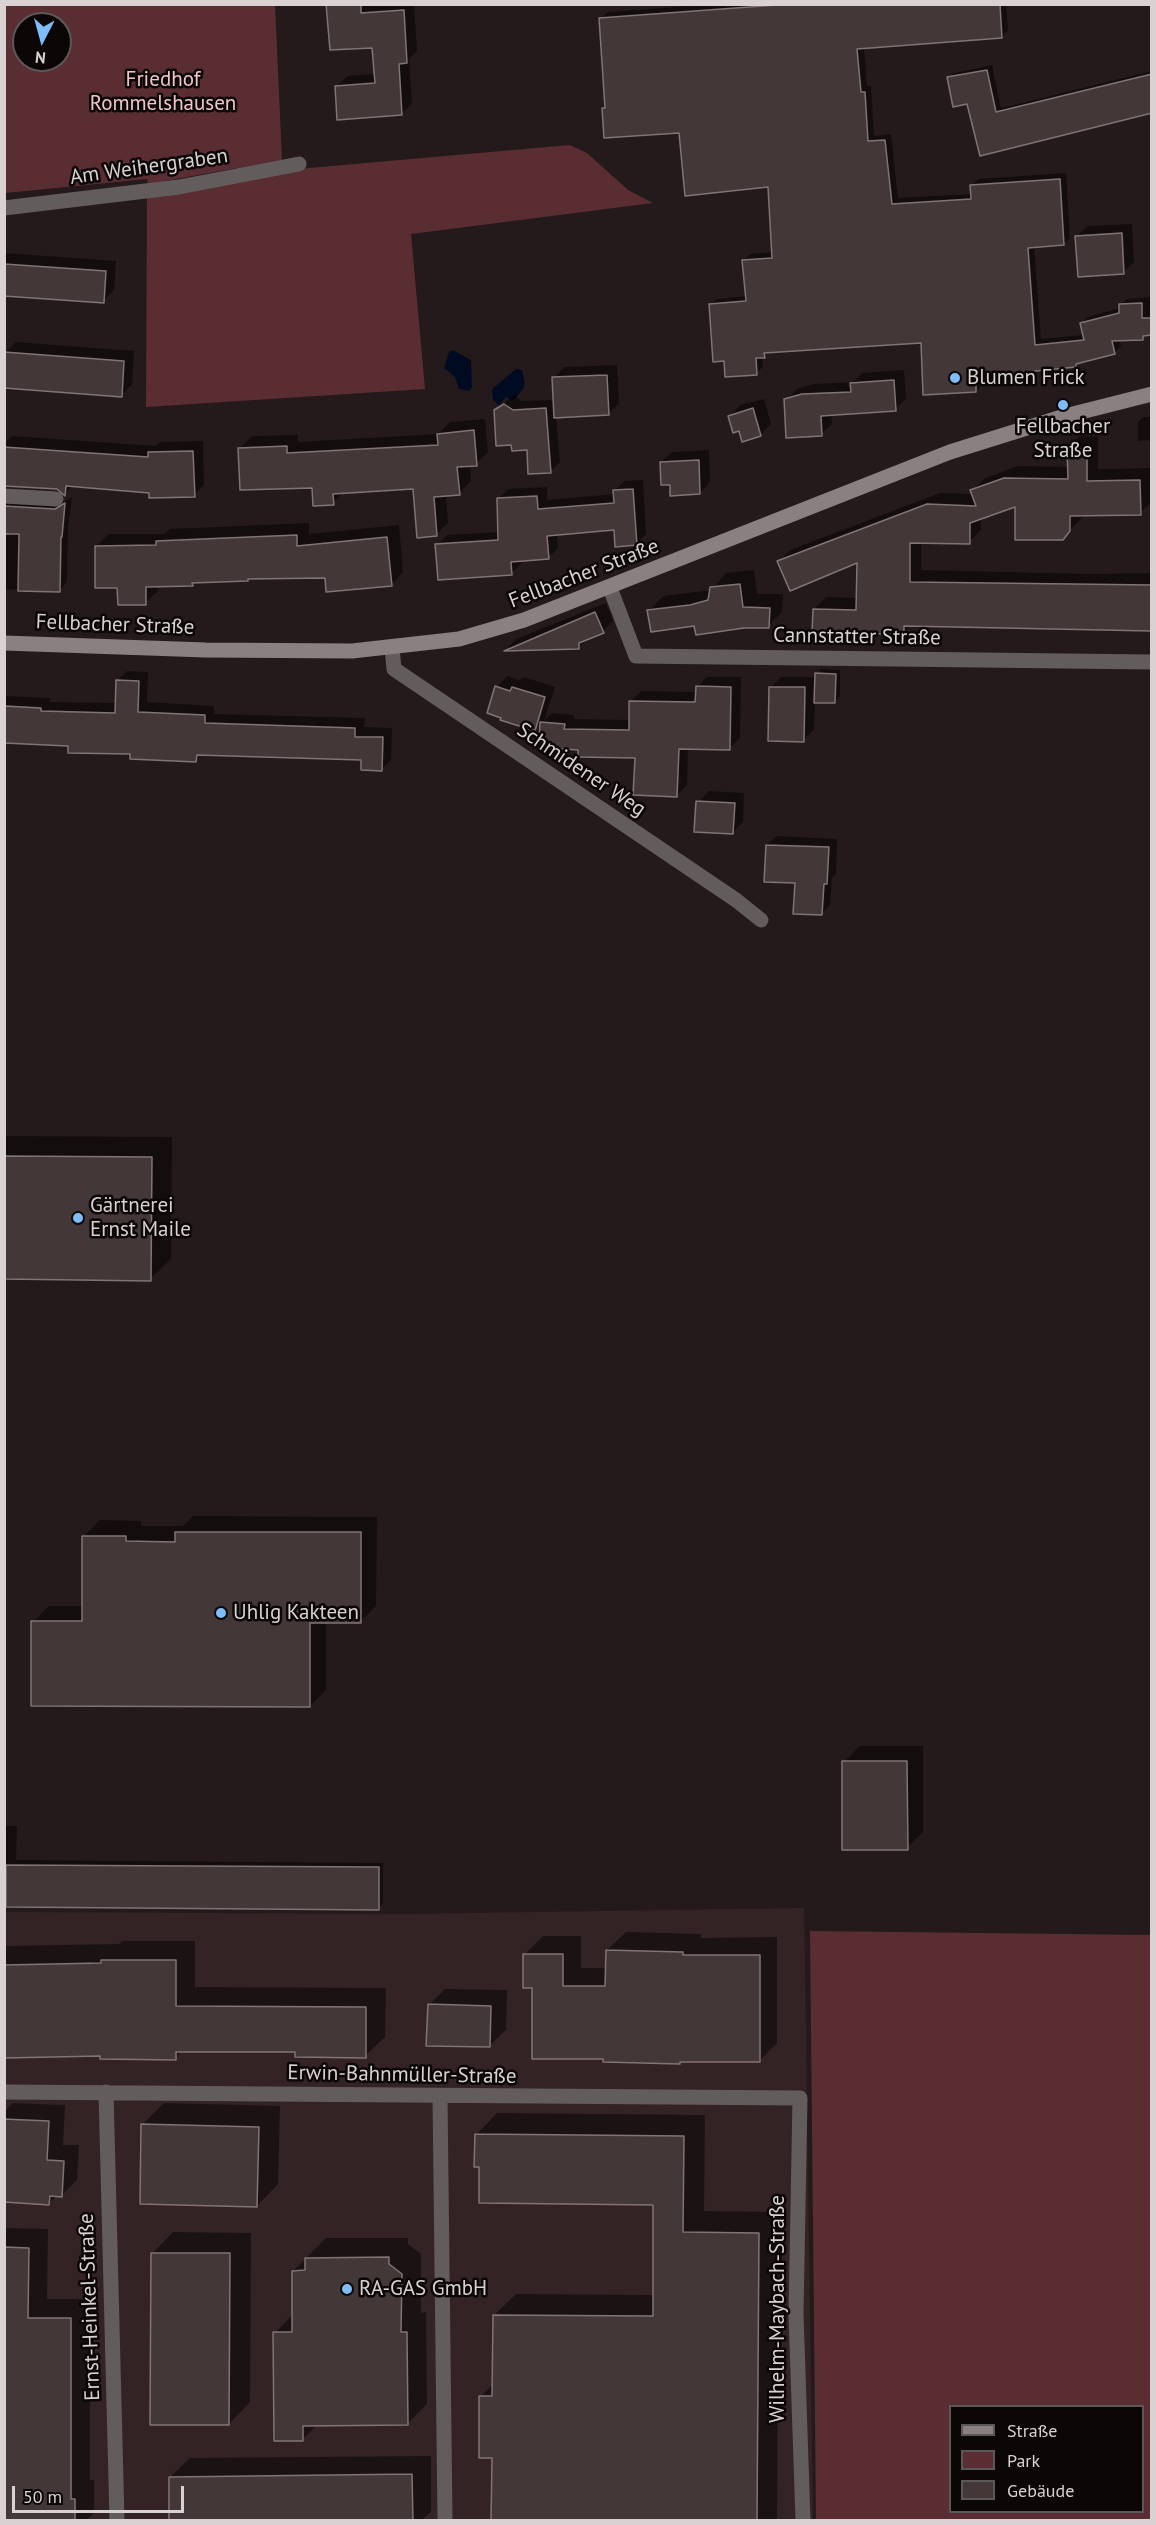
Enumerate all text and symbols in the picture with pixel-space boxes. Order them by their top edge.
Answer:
north arrow [12,12,72,72]
text: N [34,47,47,68]
park label: Friedhof Rommelshausen [90,67,236,117]
street label: Am Weihergraben [68,143,230,191]
place label: Blumen Frick [967,365,1085,391]
marker: Blumen Frick [948,371,962,385]
marker: Fellbacher Straße [1056,398,1070,412]
place label: Fellbacher Straße [1016,414,1110,464]
street label: Fellbacher Straße [505,534,663,614]
street label: Fellbacher Straße [35,610,195,640]
street label: Cannstatter Straße [773,623,941,651]
street label: Schmidener Weg [512,718,650,822]
place label: Gärtnerei Ernst Maile [90,1193,191,1243]
marker: Gärtnerei Ernst Maile [71,1211,85,1225]
place label: Uhlig Kakteen [233,1600,359,1626]
marker: Uhlig Kakteen [214,1606,228,1620]
street label: Erwin-Bahnmüller-Straße [287,2060,517,2090]
street label: Wilhelm-Maybach-Straße [765,2195,791,2423]
street label: Ernst-Heinkel-Straße [74,2213,106,2401]
place label: RA-GAS GmbH [359,2276,487,2302]
marker: RA-GAS GmbH [340,2282,354,2296]
legend [949,2405,1144,2513]
text: Straße [1007,2419,1058,2442]
text: Park [1007,2449,1040,2472]
scale bar [15,2474,188,2512]
text: Gebäude [1007,2479,1074,2502]
text: 50 m [23,2485,62,2508]

